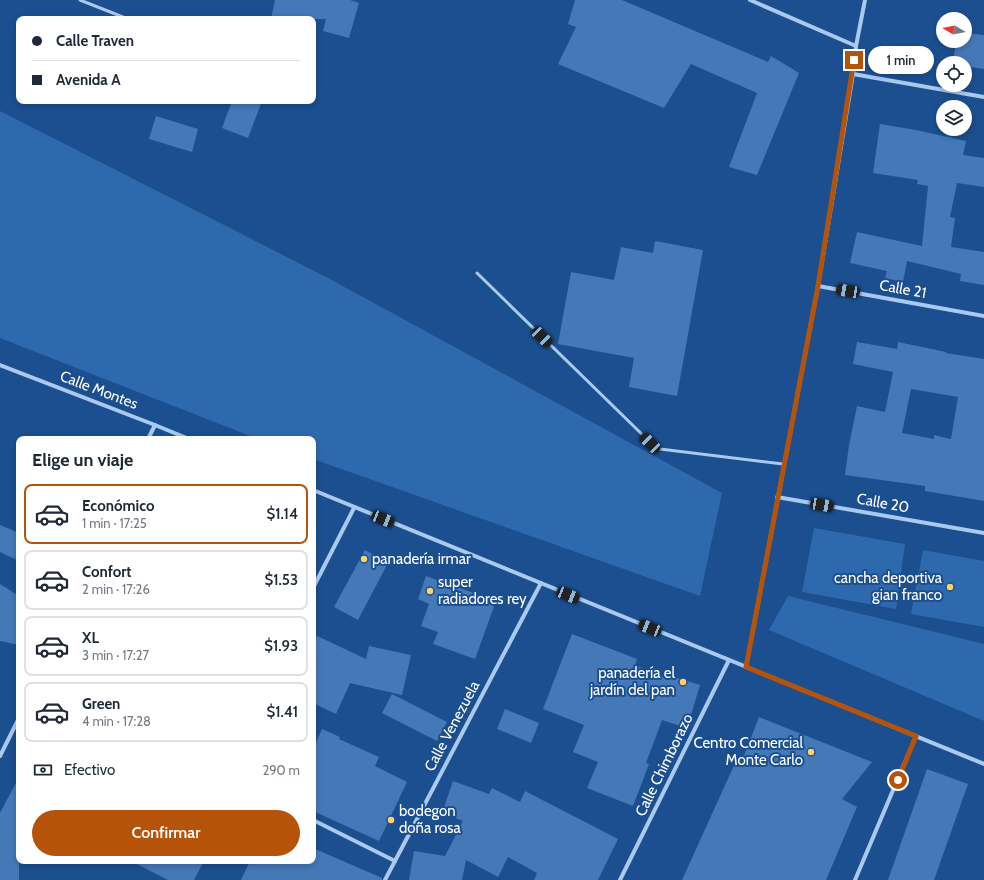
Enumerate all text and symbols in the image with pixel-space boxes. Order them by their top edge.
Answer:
north arrow [936,12,972,48]
map controls [936,12,972,136]
text: Calle Traven [56,32,134,50]
callout: 1 min [868,46,934,74]
route end [845,51,863,69]
text: 1 min [886,52,916,68]
button: locate [936,56,972,92]
text: Avenida A [56,71,121,89]
button: layers [936,100,972,136]
street label: Calle 21 [878,276,928,302]
car [835,283,861,299]
car [529,324,555,350]
street label: Calle Montes [58,367,140,413]
car [637,430,663,456]
text: Elige un viaje [32,449,133,471]
street label: Calle 20 [855,490,911,516]
icon: car [34,496,70,532]
text: Económico [82,497,154,515]
car [809,497,835,513]
text: $1.14 [267,505,298,523]
car [370,509,396,529]
text: 1 min · 17:25 [82,515,147,531]
place label: panadería irmar [372,550,471,568]
marker: panadería irmar [359,554,369,564]
icon: car [34,562,70,598]
text: Confort [82,563,131,581]
place label: cancha deportiva gian franco [834,569,943,604]
text: $1.53 [265,571,298,589]
place label: super radiadores rey [438,573,527,608]
text: 2 min · 17:26 [82,581,150,597]
marker: cancha deportiva gian franco [945,582,955,592]
car [555,585,581,605]
marker: super radiadores rey [425,586,435,596]
car [637,618,663,638]
icon: car [34,628,70,664]
text: XL [82,629,99,647]
text: $1.93 [264,637,298,655]
text: 3 min · 17:27 [82,647,149,663]
place label: panadería el jardín del pan [589,664,675,699]
street label: Calle Venezuela [421,677,484,774]
marker: panadería el jardín del pan [678,677,688,687]
icon: car [34,694,70,730]
text: Green [82,695,120,713]
text: $1.41 [266,703,298,721]
street label: Calle Chimborazo [631,711,697,819]
text: 4 min · 17:28 [82,713,151,729]
place label: Centro Comercial Monte Carlo [693,734,803,769]
marker: Centro Comercial Monte Carlo [806,747,816,757]
icon: cash [32,759,54,781]
text: Efectivo [64,761,115,779]
text: 290 m [262,762,300,778]
route start [889,771,907,789]
place label: bodegon doña rosa [399,802,462,837]
button: Confirmar [32,810,300,856]
marker: bodegon doña rosa [386,815,396,825]

